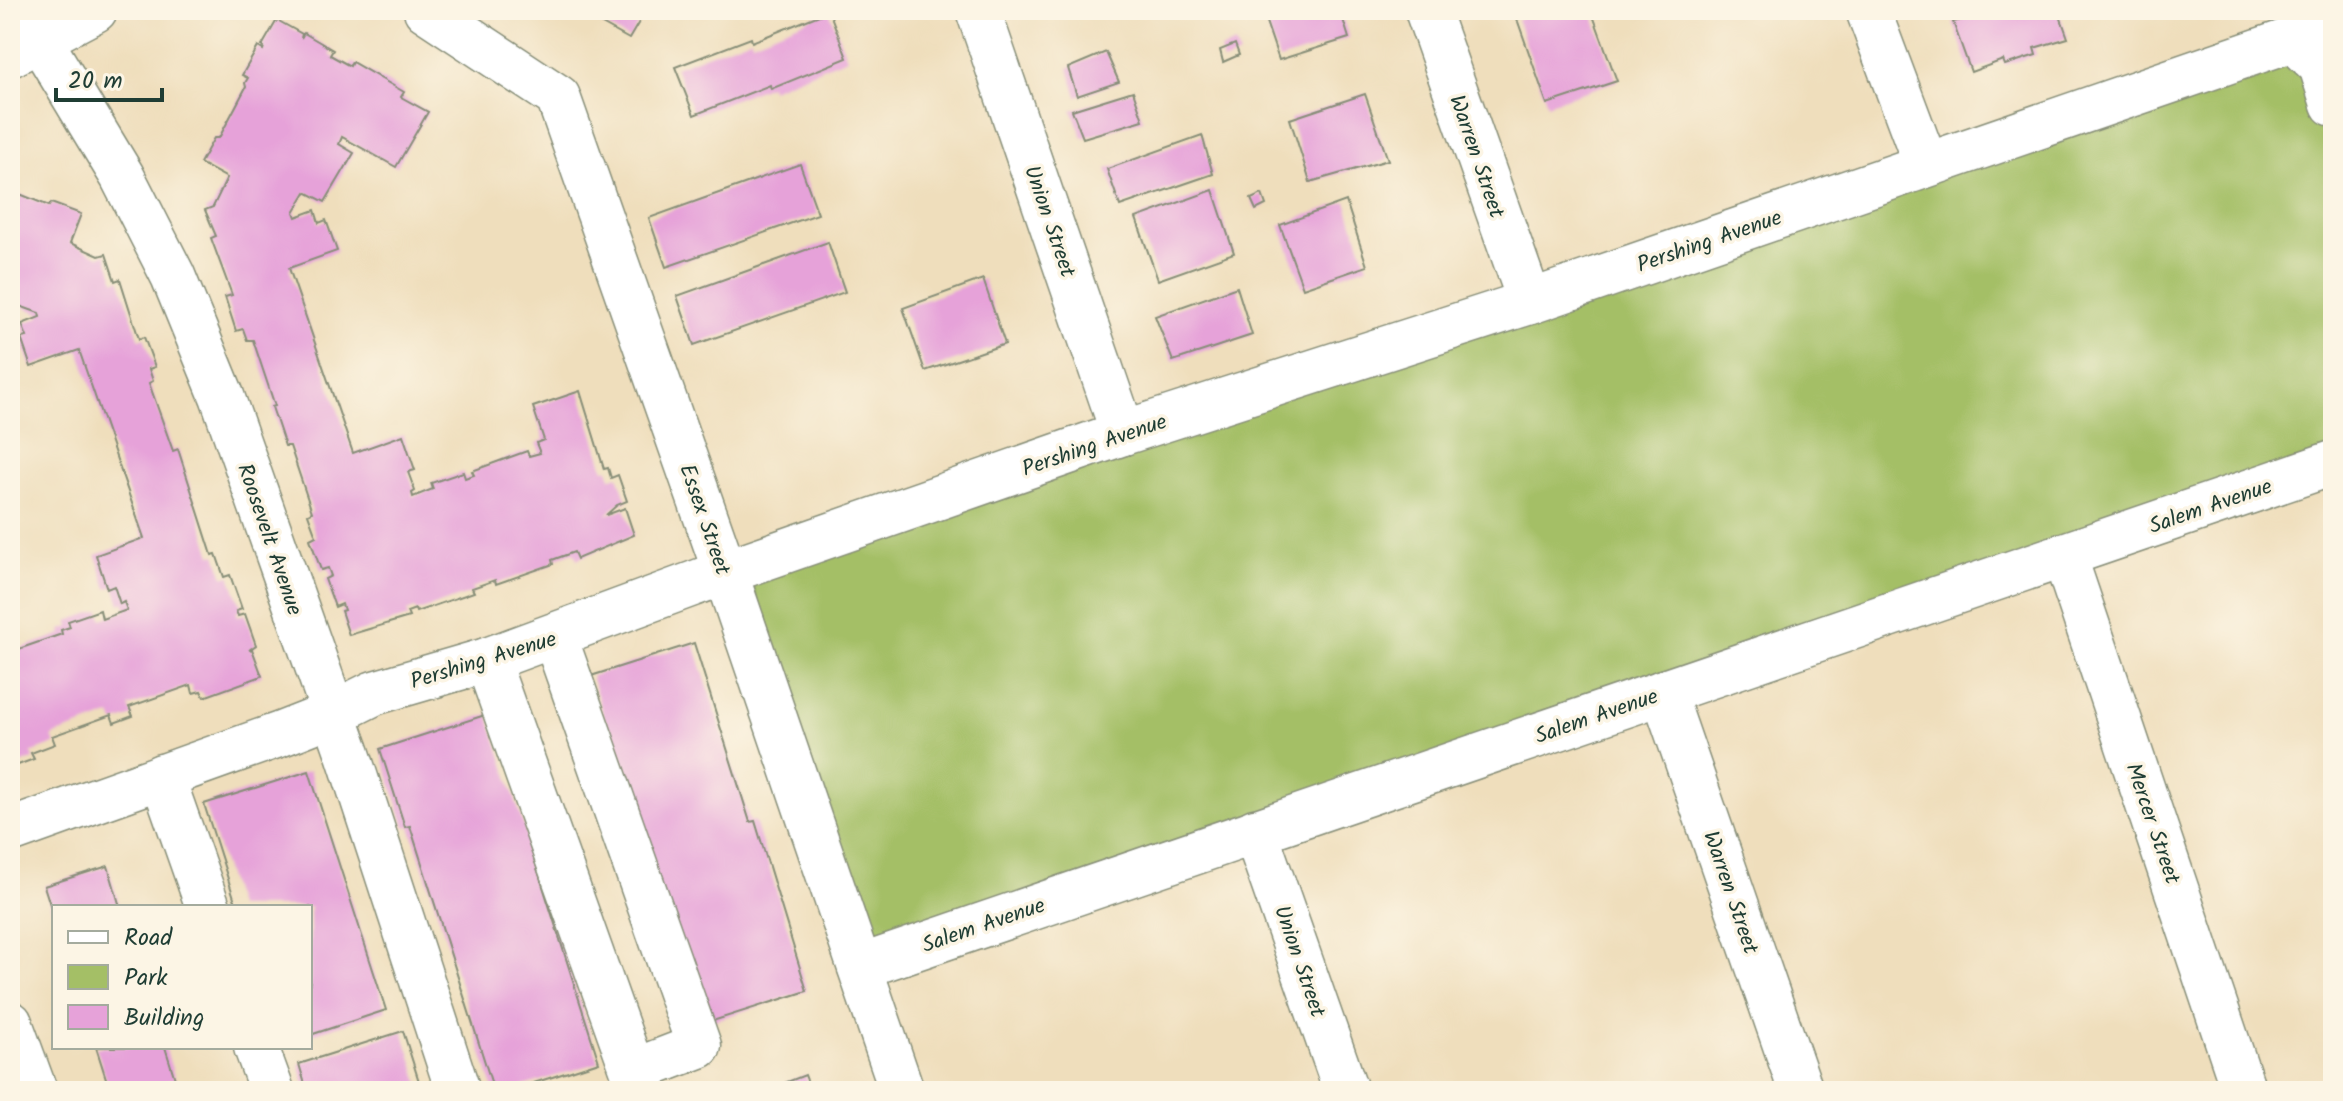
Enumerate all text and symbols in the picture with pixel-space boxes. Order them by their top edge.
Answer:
scale bar [56,52,162,102]
text: 20 m [68,62,123,101]
street label: Warren Street [1438,90,1513,224]
street label: Union Street [1013,161,1084,283]
street label: Pershing Avenue [1633,201,1787,284]
street label: Pershing Avenue [1018,405,1172,488]
street label: Roosevelt Avenue [226,459,311,621]
street label: Essex Street [668,459,739,581]
street label: Salem Avenue [2144,470,2277,545]
street label: Pershing Avenue [406,623,561,700]
street label: Salem Avenue [1530,680,1663,755]
street label: Mercer Street [2115,758,2189,890]
street label: Warren Street [1692,826,1767,960]
street label: Salem Avenue [917,889,1050,964]
street label: Union Street [1263,901,1334,1023]
legend [52,905,312,1049]
text: Road [124,919,173,958]
text: Park [124,959,168,998]
text: Building [124,999,204,1038]

